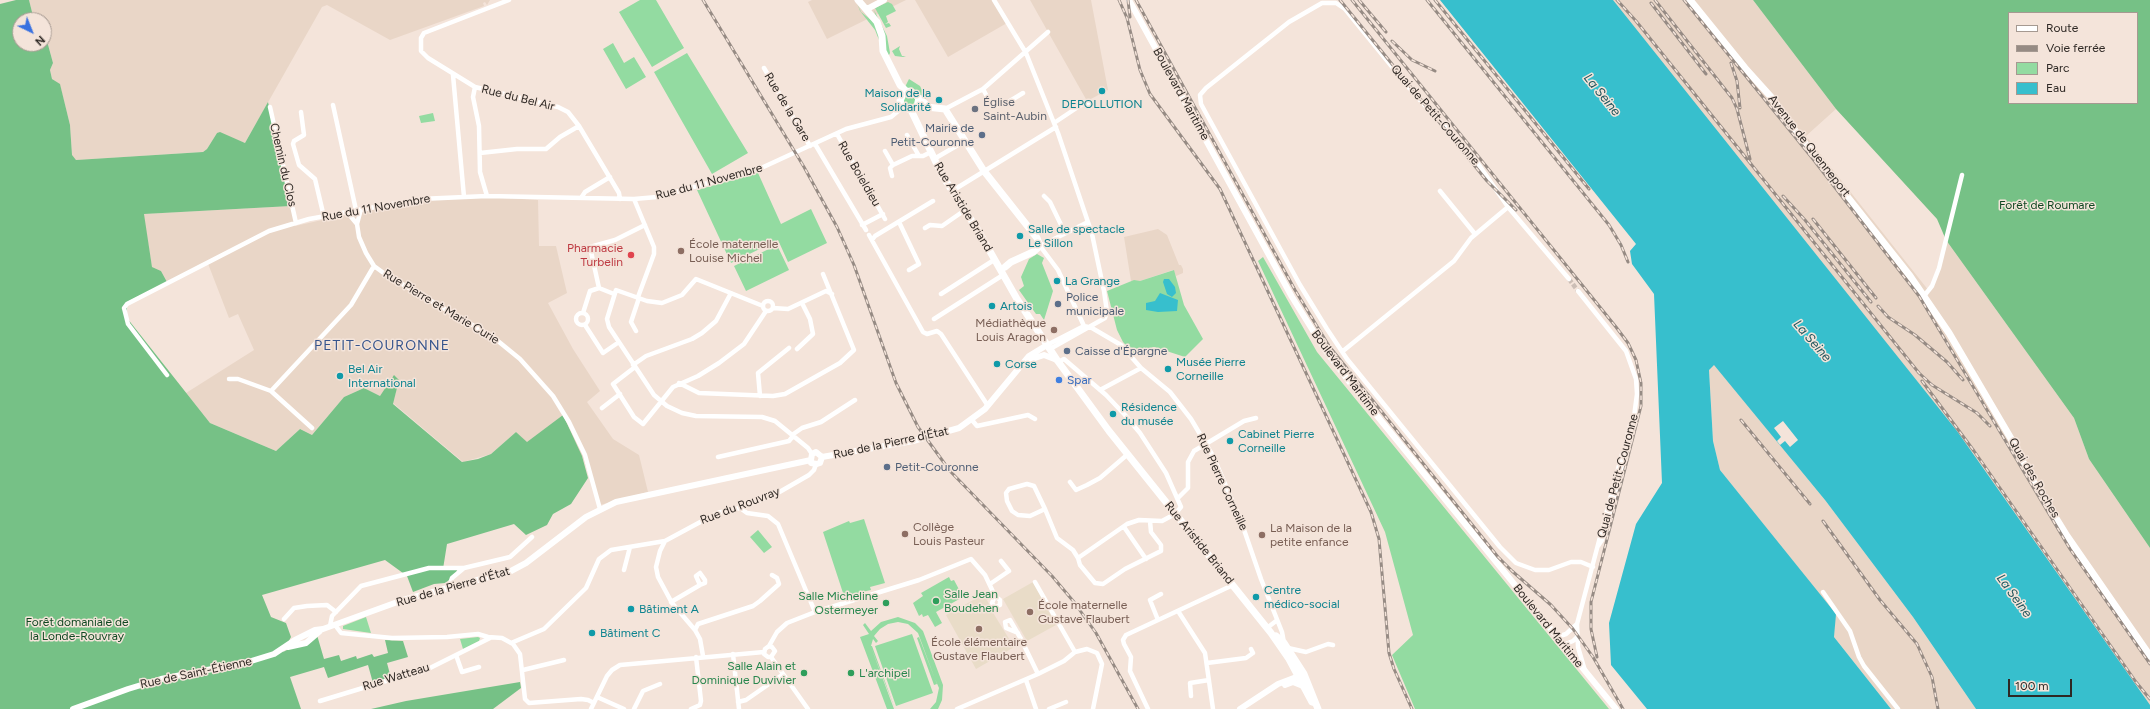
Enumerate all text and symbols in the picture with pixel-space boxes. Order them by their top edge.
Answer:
north arrow [12,12,52,52]
legend [2008,12,2138,104]
text: Route [2046,21,2078,35]
text: N [32,33,47,48]
text: Voie ferrée [2046,41,2105,55]
street label: Boulevard Maritime [1150,45,1212,143]
text: Parc [2046,61,2070,75]
street label: Quai de Petit-Couronne [1388,62,1482,168]
street label: Rue de la Gare [761,70,813,144]
water label: La Seine [1580,71,1624,119]
text: Eau [2046,81,2066,95]
street label: Rue du Bel Air [480,82,556,114]
place label: Maison de la Solidarité [864,86,931,114]
marker: DEPOLLUTION [1097,86,1107,96]
street label: Avenue de Quenneport [1765,92,1853,200]
marker: Maison de la Solidarité [934,95,944,105]
place label: Église Saint-Aubin [983,95,1047,123]
place label: DEPOLLUTION [1062,97,1142,111]
marker: Église Saint-Aubin [970,104,980,114]
place label: Mairie de Petit-Couronne [890,121,974,149]
street label: Chemin du Clos [266,122,300,208]
marker: Mairie de Petit-Couronne [977,130,987,140]
street label: Rue Boieldieu [835,139,883,209]
street label: Rue Aristide Briand [931,160,995,254]
street label: Rue du 11 Novembre [654,161,764,203]
street label: Rue du 11 Novembre [321,191,431,225]
park label: Forêt de Roumare [1999,198,2095,212]
place label: Salle de spectacle Le Sillon [1028,222,1125,250]
marker: Salle de spectacle Le Sillon [1015,231,1025,241]
place label: École maternelle Louise Michel [689,237,778,265]
place label: Pharmacie Turbelin [567,241,623,269]
marker: École maternelle Louise Michel [676,246,686,256]
marker: Pharmacie Turbelin [626,250,636,260]
street label: Rue Pierre et Marie Curie [380,267,502,347]
place label: La Grange [1065,274,1120,288]
marker: La Grange [1052,276,1062,286]
place label: Police municipale [1066,290,1124,318]
place label: Artois [1000,299,1032,313]
marker: Police municipale [1053,299,1063,309]
marker: Artois [987,301,997,311]
place label: Médiathèque Louis Aragon [975,316,1046,344]
water label: La Seine [1790,317,1834,365]
marker: Médiathèque Louis Aragon [1049,325,1059,335]
street label: Boulevard Maritime [1308,327,1382,419]
district label: PETIT-COURONNE [314,338,450,354]
place label: Caisse d'Épargne [1075,344,1167,358]
marker: Caisse d'Épargne [1062,346,1072,356]
place label: Musée Pierre Corneille [1176,355,1245,383]
place label: Corse [1005,357,1037,371]
marker: Corse [992,359,1002,369]
place label: Bel Air International [348,362,416,390]
marker: Musée Pierre Corneille [1163,364,1173,374]
marker: Bel Air International [335,371,345,381]
place label: Spar [1067,373,1092,387]
marker: Spar [1054,375,1064,385]
place label: Résidence du musée [1121,400,1177,428]
marker: Résidence du musée [1108,409,1118,419]
street label: Quai de Petit-Couronne [1594,412,1642,540]
street label: Rue de la Pierre d'État [832,424,950,462]
place label: Cabinet Pierre Corneille [1238,427,1314,455]
street label: Rue Pierre Corneille [1193,431,1251,533]
street label: Quai des Roches [2005,435,2063,521]
marker: Cabinet Pierre Corneille [1225,436,1235,446]
place label: Petit-Couronne [895,460,979,474]
marker: Petit-Couronne [882,462,892,472]
street label: Rue du Rouvray [698,484,782,528]
street label: Rue Aristide Briand [1161,499,1237,587]
place label: Collège Louis Pasteur [913,520,985,548]
place label: La Maison de la petite enfance [1270,521,1352,549]
marker: Collège Louis Pasteur [900,529,910,539]
marker: La Maison de la petite enfance [1257,530,1267,540]
street label: Rue de la Pierre d'État [394,564,512,610]
water label: La Seine [1993,571,2035,621]
street label: Boulevard Maritime [1510,581,1586,671]
place label: Centre médico-social [1264,583,1340,611]
place label: Salle Jean Boudehen [944,587,999,615]
place label: Salle Micheline Ostermeyer [798,589,878,617]
marker: Centre médico-social [1251,592,1261,602]
marker: Salle Jean Boudehen [931,596,941,606]
marker: Salle Micheline Ostermeyer [881,598,891,608]
place label: École maternelle Gustave Flaubert [1038,598,1130,626]
place label: Bâtiment A [639,602,699,616]
marker: Bâtiment A [626,604,636,614]
marker: École maternelle Gustave Flaubert [1025,607,1035,617]
park label: Forêt domaniale de la Londe-Rouvray [25,615,129,643]
marker: École élémentaire Gustave Flaubert [974,624,984,634]
place label: Bâtiment C [600,626,660,640]
marker: Bâtiment C [587,628,597,638]
place label: École élémentaire Gustave Flaubert [931,635,1027,663]
street label: Rue de Saint-Étienne [139,654,253,692]
place label: Salle Alain et Dominique Duvivier [692,659,796,687]
street label: Rue Watteau [361,660,431,694]
place label: L'archipel [859,666,910,680]
marker: Salle Alain et Dominique Duvivier [799,668,809,678]
marker: L'archipel [846,668,856,678]
scale bar [2010,671,2074,697]
text: 100 m [2015,679,2049,693]

